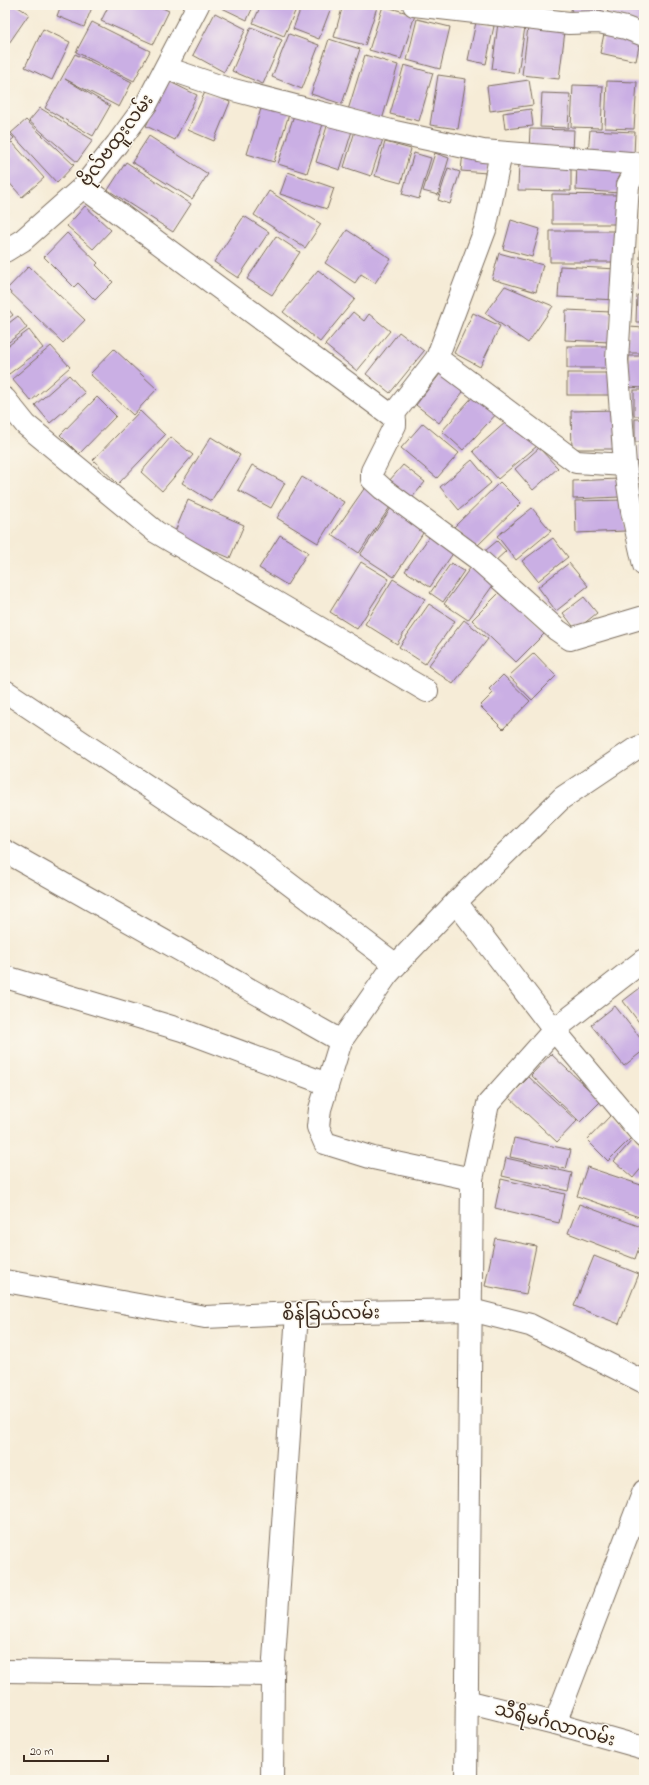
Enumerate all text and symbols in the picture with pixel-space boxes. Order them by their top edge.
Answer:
street label: ဗိုလ်ဗထူးလမ်း [72,88,161,193]
street label: စိန်ခြယ်လမ်း [282,1298,380,1329]
street label: သီရိမင်္ဂလာလမ်း [491,1694,619,1755]
scale bar [24,1737,108,1763]
text: 20 m [30,1743,53,1761]

